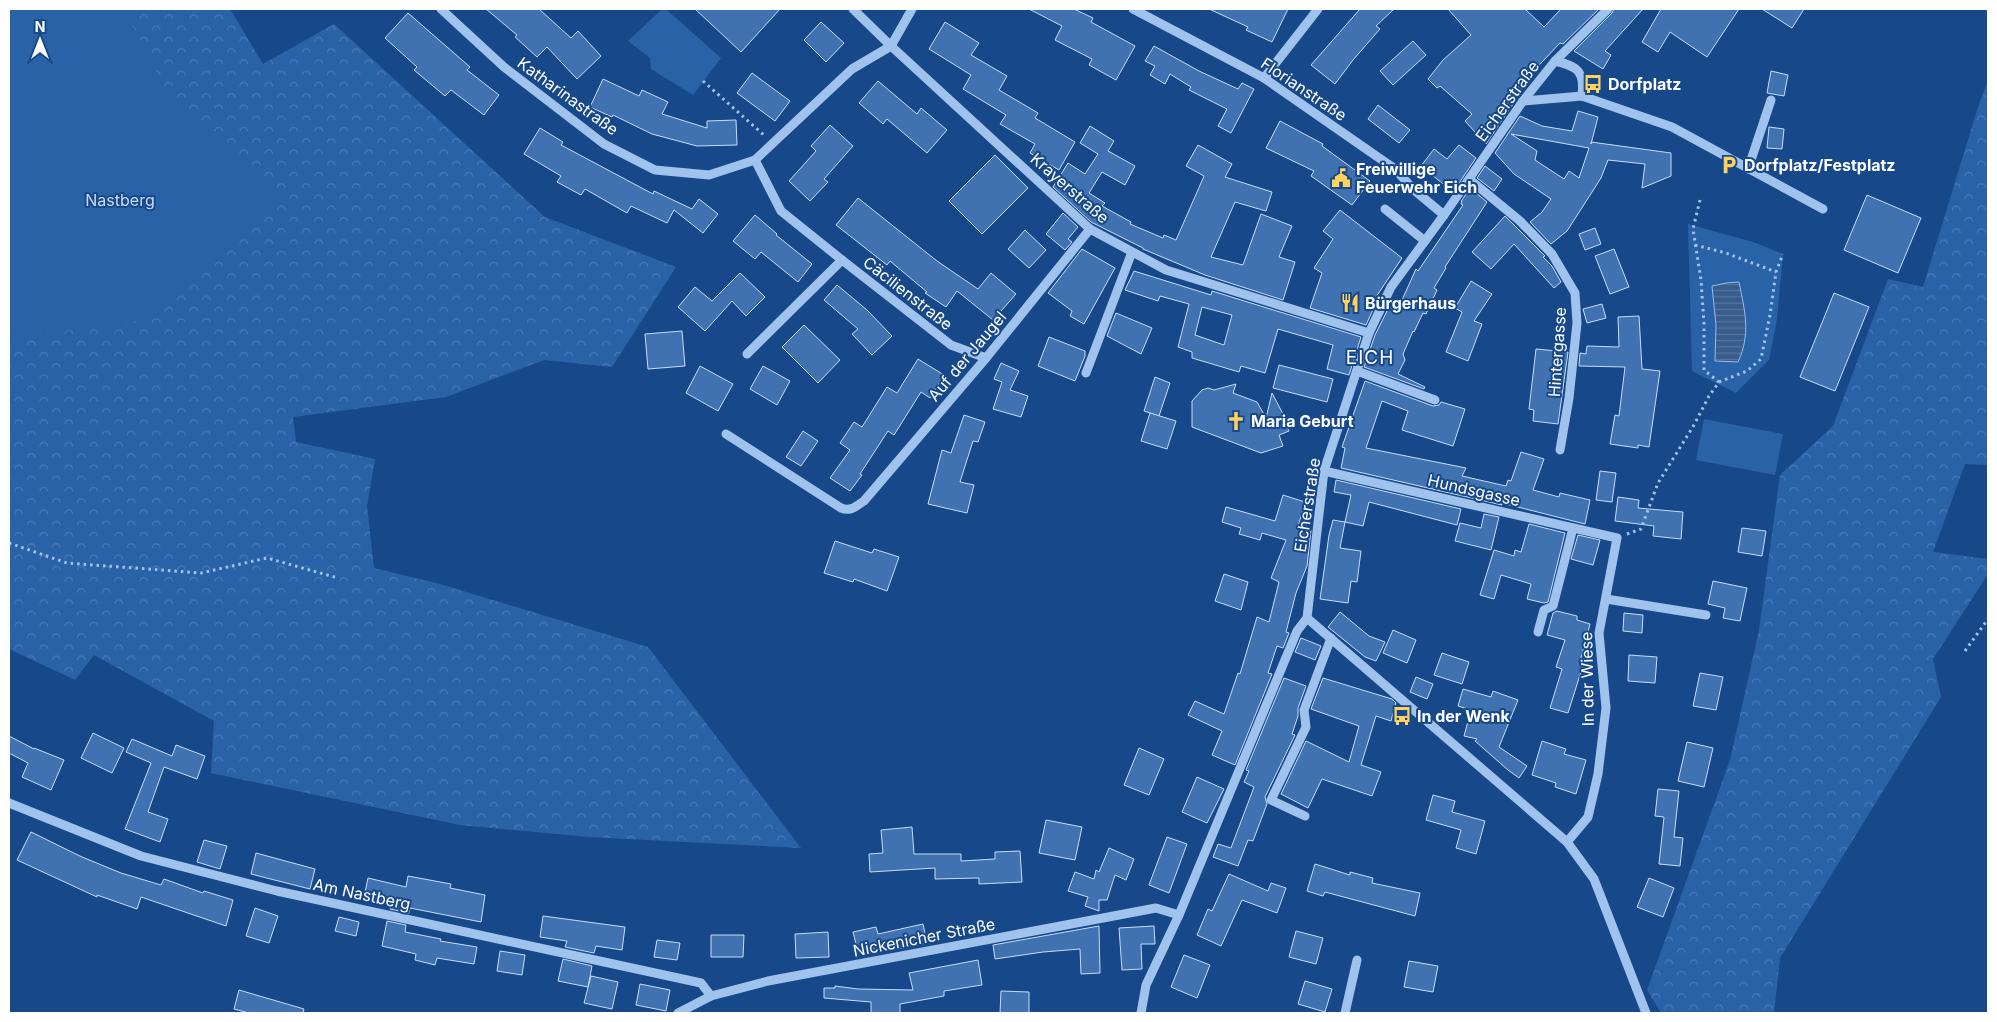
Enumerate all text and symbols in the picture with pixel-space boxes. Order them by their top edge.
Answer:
north arrow [15,15,65,65]
text: N [35,18,45,35]
street label: Katharinastraße [514,53,622,139]
street label: Florianstraße [1257,53,1351,125]
street label: Eicherstraße [1471,57,1543,145]
bus stop icon: Dorfplatz [1582,73,1604,95]
place label: Dorfplatz [1608,74,1681,94]
street label: Krayerstraße [1027,148,1113,228]
parking icon: Dorfplatz/Festplatz [1718,154,1740,176]
place label: Dorfplatz/Festplatz [1744,155,1896,175]
place label: Freiwillige Feuerwehr Eich [1356,159,1477,197]
public building icon: Freiwillige Feuerwehr Eich [1330,167,1352,189]
park label: Nastberg [85,190,155,210]
street label: Cäcilienstraße [859,252,957,334]
restaurant icon: Bürgerhaus [1339,292,1361,314]
place label: Bürgerhaus [1365,293,1456,313]
street label: Hintergasse [1544,306,1570,398]
street label: Auf der Jaugel [924,307,1010,405]
district label: EICH [1346,346,1394,369]
church icon: Maria Geburt [1225,410,1247,432]
place label: Maria Geburt [1251,411,1354,431]
street label: Eicherstraße [1290,456,1324,554]
street label: Hundsgasse [1426,470,1522,510]
street label: In der Wiese [1576,632,1598,726]
bus stop icon: In der Wenk [1391,705,1413,727]
place label: In der Wenk [1417,706,1510,726]
street label: Am Nastberg [312,874,412,914]
street label: Nickenicher Straße [851,913,997,961]

